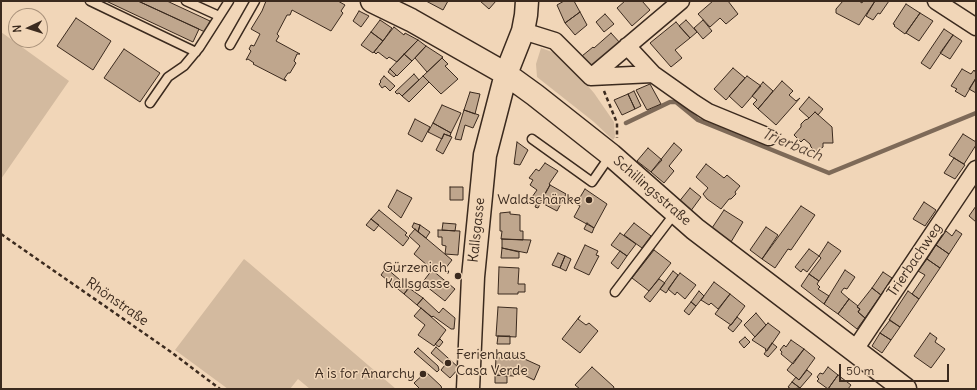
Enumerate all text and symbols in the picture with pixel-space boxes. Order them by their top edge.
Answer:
north arrow [8,8,48,48]
text: N [10,24,24,33]
water label: Trierbach [759,125,825,165]
street label: Schillingsstraße [610,153,694,229]
place label: Waldschänke [497,192,581,208]
marker: Waldschänke [584,195,594,205]
street label: Kallsgasse [465,197,489,263]
street label: Trierbachweg [884,220,946,300]
place label: Gürzenich, Kallsgasse [383,260,450,292]
marker: Gürzenich, Kallsgasse [453,271,463,281]
street label: Rhönstraße [82,274,152,330]
place label: Ferienhaus Casa Verde [456,347,528,380]
scale bar [841,356,951,382]
marker: Ferienhaus Casa Verde [443,358,453,368]
text: 50 m [846,363,874,378]
place label: A is for Anarchy [315,366,415,382]
marker: A is for Anarchy [418,369,428,379]

